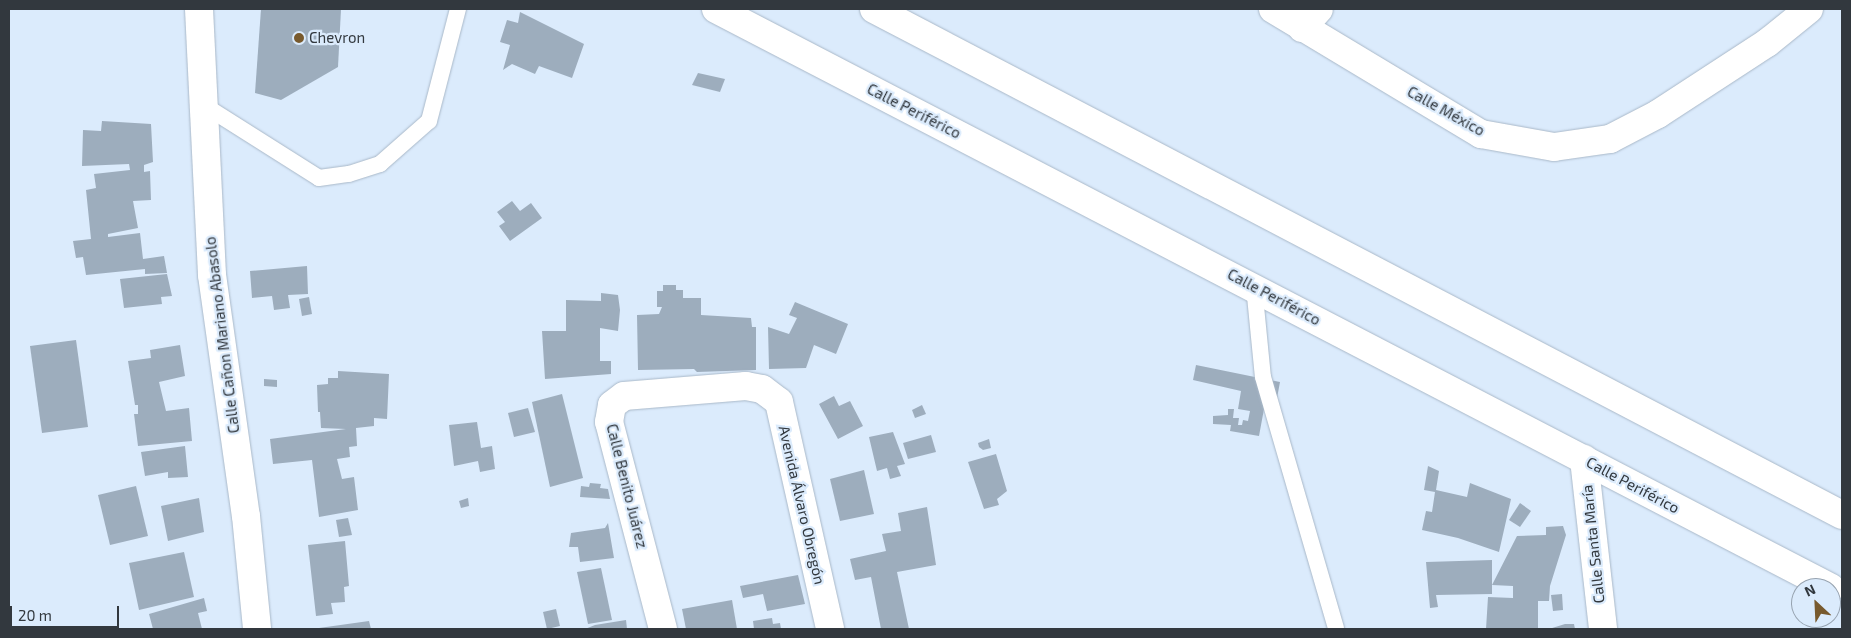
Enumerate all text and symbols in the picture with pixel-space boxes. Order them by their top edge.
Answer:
place label: Chevron [309,29,365,47]
marker: Chevron [293,32,305,44]
street label: Calle Periférico [864,80,964,142]
street label: Calle México [1404,82,1488,140]
street label: Calle Cañon Mariano Abasolo [201,235,243,435]
street label: Calle Periférico [1224,265,1324,329]
street label: Calle Benito Juárez [603,422,651,550]
street label: Avenida Álvaro Obregón [775,424,829,586]
street label: Calle Periférico [1583,453,1683,517]
street label: Calle Santa María [1578,484,1608,604]
north arrow [1791,578,1841,628]
text: N [1802,580,1818,600]
scale bar [12,596,121,628]
text: 20 m [18,606,52,624]

